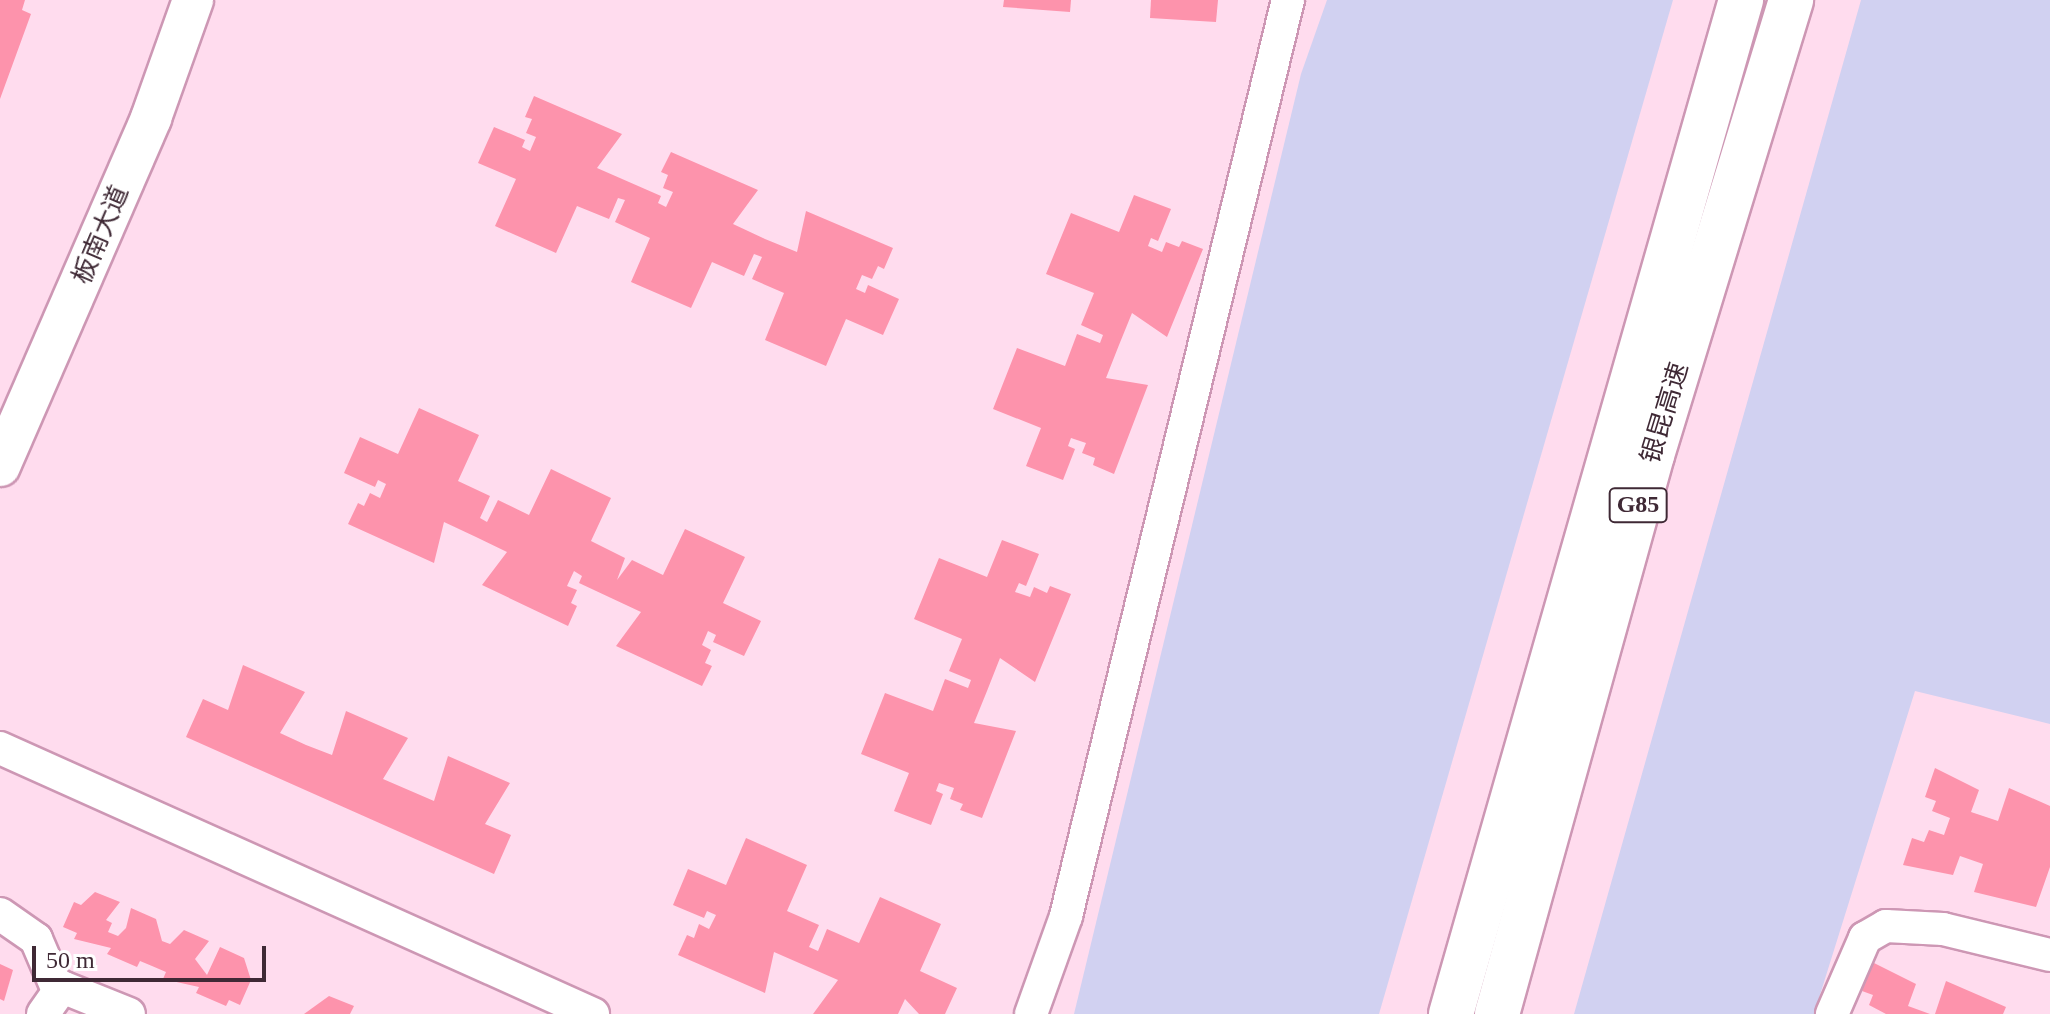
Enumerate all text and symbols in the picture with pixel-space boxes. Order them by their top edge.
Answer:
street label: 板南大道 [66,181,136,289]
street label: 银昆高速 [1635,359,1695,467]
road number: G85 [1608,485,1668,525]
scale bar [36,930,270,980]
text: 50 m [46,947,95,973]

